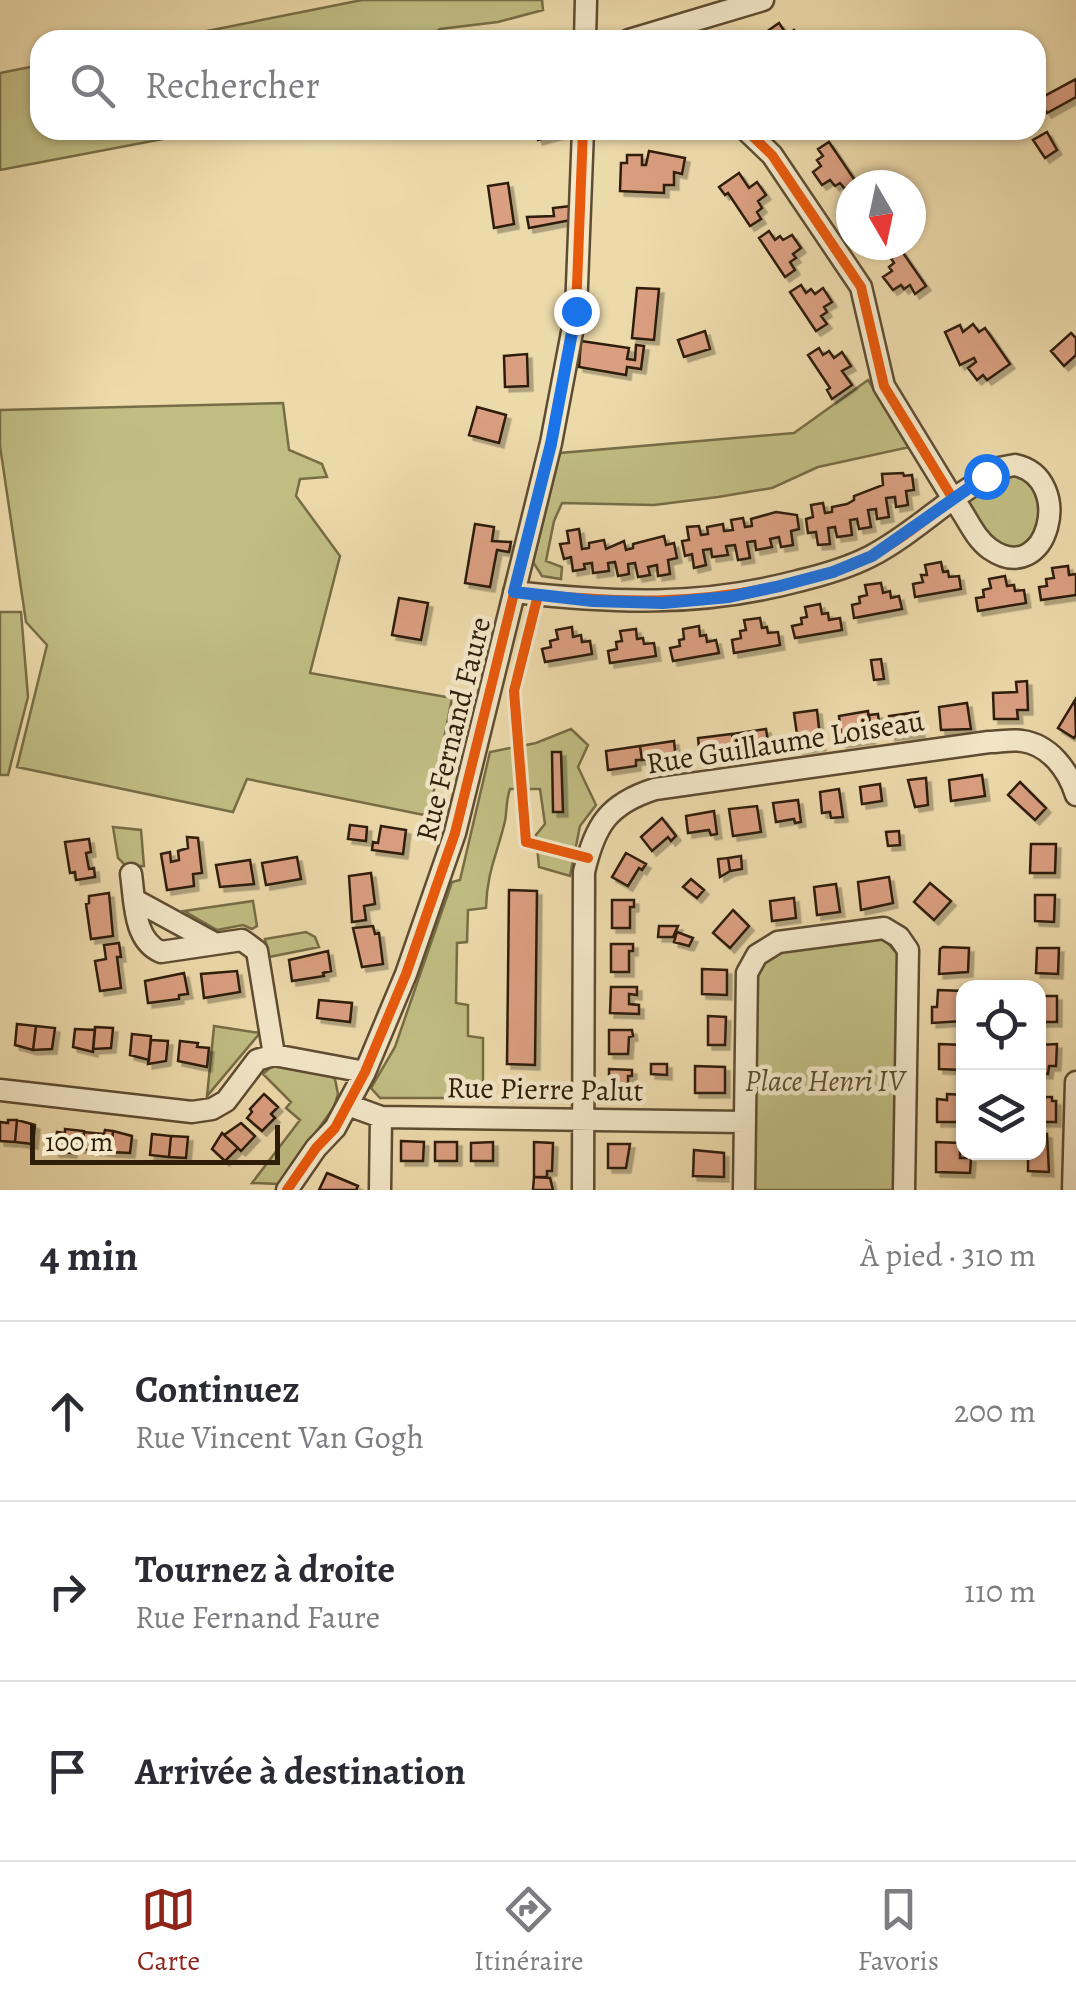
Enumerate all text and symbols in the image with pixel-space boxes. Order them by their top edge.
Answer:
search box [30,30,1046,140]
icon: search [65,58,120,113]
text: Rechercher [145,59,320,111]
north arrow [836,170,926,260]
route end [554,289,600,335]
route start [964,454,1010,500]
street label: Rue Fernand Faure [406,613,500,845]
street label: Rue Guillaume Loiseau [643,700,927,784]
map controls [956,980,1046,1160]
button: locate [956,980,1046,1070]
park label: Place Henri IV [745,1061,908,1101]
street label: Rue Pierre Palut [446,1067,644,1111]
button: layers [956,1070,1046,1160]
scale bar [30,1120,280,1164]
text: 100 m [45,1123,113,1161]
text: 4 min [40,1227,138,1284]
text: À pied · 310 m [860,1233,1036,1277]
text: Continuez [135,1363,300,1415]
icon: ahead [40,1384,95,1439]
text: 200 m [954,1389,1036,1433]
text: Rue Vincent Van Gogh [135,1415,424,1459]
text: Tournez à droite [135,1543,395,1595]
icon: right [40,1564,95,1619]
text: 110 m [964,1569,1036,1613]
text: Rue Fernand Faure [135,1595,380,1639]
icon: arrive [40,1744,95,1799]
text: Arrivée à destination [135,1745,466,1797]
tab: Carte [137,1882,200,1980]
tab: Itinéraire [474,1882,584,1980]
tab: Favoris [858,1882,939,1980]

